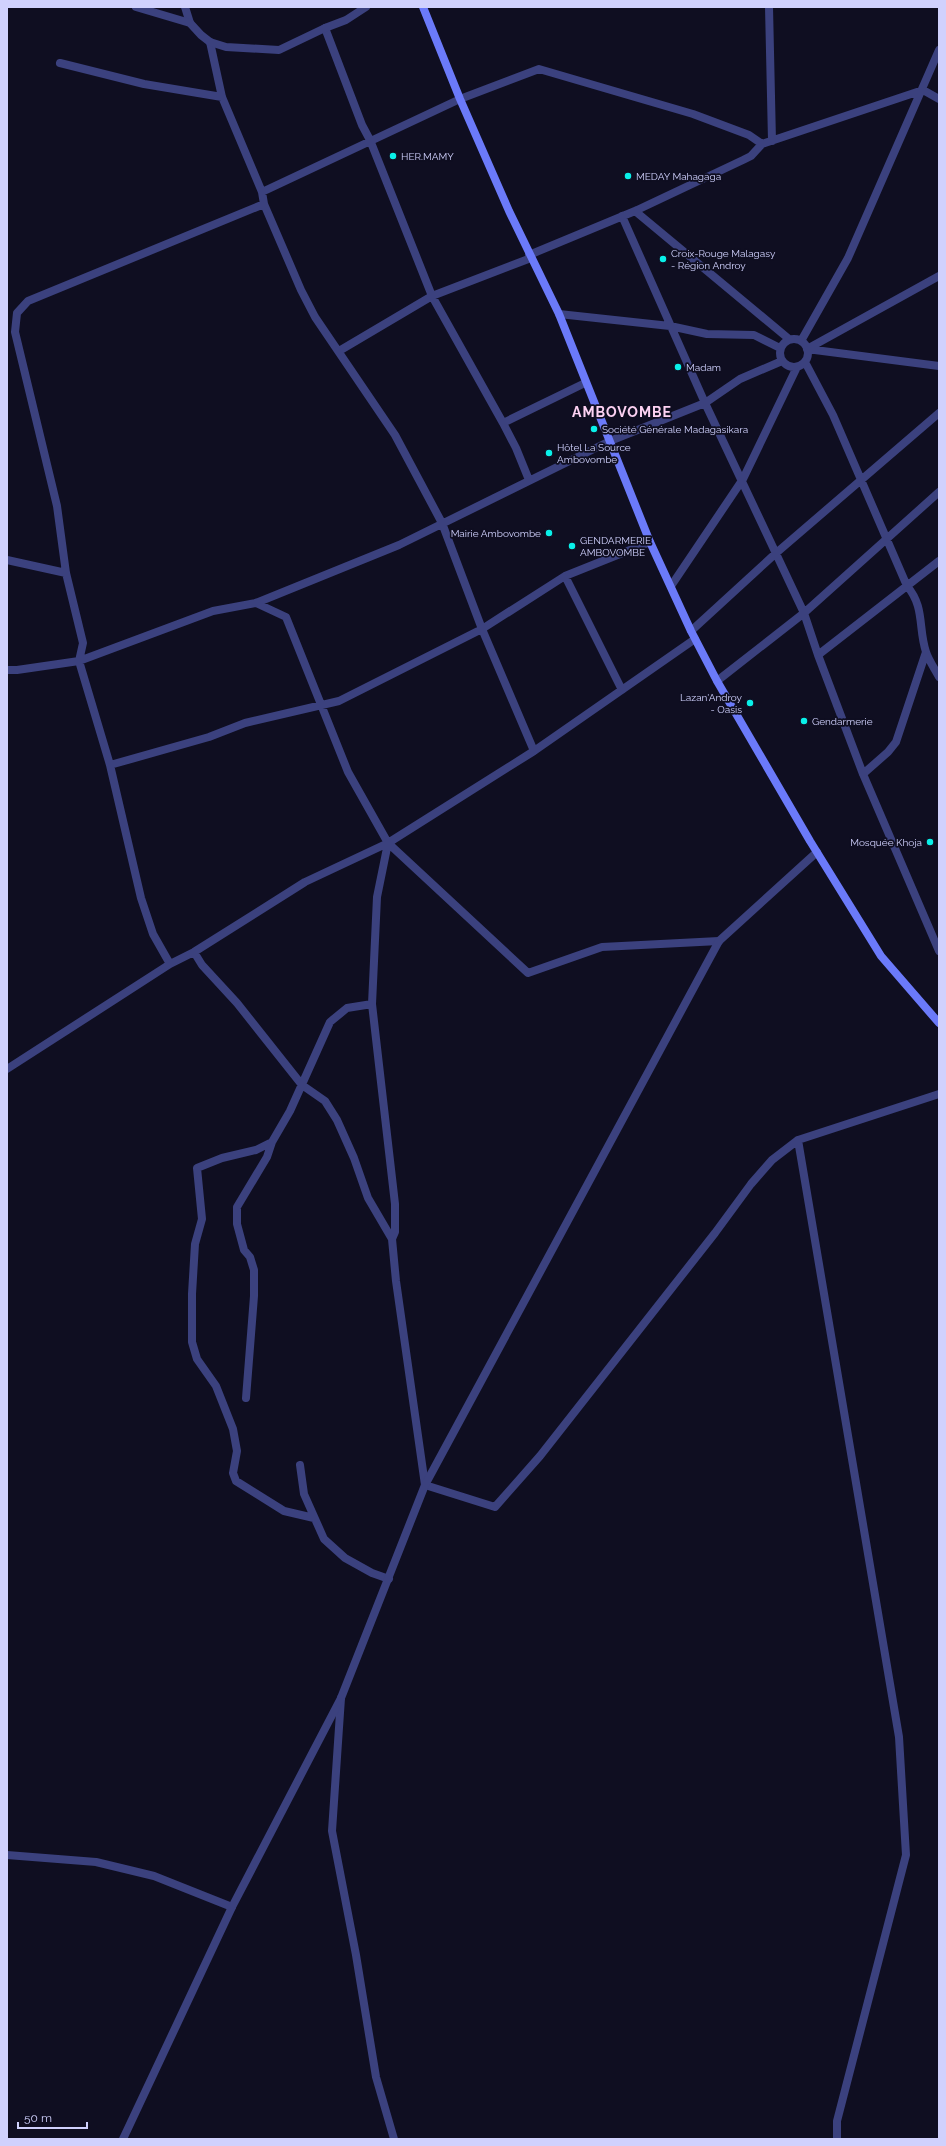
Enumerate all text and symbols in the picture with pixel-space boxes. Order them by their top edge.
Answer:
marker: HER.MAMY [388,151,398,161]
place label: HER.MAMY [401,151,454,162]
marker: MEDAY Mahagaga [623,171,633,181]
place label: MEDAY Mahagaga [636,171,721,182]
place label: Croix-Rouge Malagasy - Région Androy [671,248,776,271]
marker: Croix-Rouge Malagasy - Région Androy [658,254,668,264]
marker: Madam [673,362,683,372]
place label: Madam [686,362,721,373]
district label: AMBOVOMBE [572,404,672,420]
marker: Société Générale Madagasikara [589,424,599,434]
place label: Société Générale Madagasikara [602,424,748,435]
place label: Hôtel La Source Ambovombe [557,442,631,465]
marker: Hôtel La Source Ambovombe [544,448,554,458]
place label: Mairie Ambovombe [451,528,541,539]
marker: Mairie Ambovombe [544,528,554,538]
place label: GENDARMERIE AMBOVOMBE [580,535,651,558]
marker: GENDARMERIE AMBOVOMBE [567,541,577,551]
place label: Lazan'Androy - Oasis [680,692,743,715]
marker: Lazan'Androy - Oasis [745,698,755,708]
marker: Gendarmerie [799,716,809,726]
place label: Gendarmerie [812,716,873,727]
place label: Mosquée Khoja [850,837,922,848]
marker: Mosquée Khoja [925,837,935,847]
scale bar [18,2104,87,2130]
text: 50 m [24,2111,52,2125]

